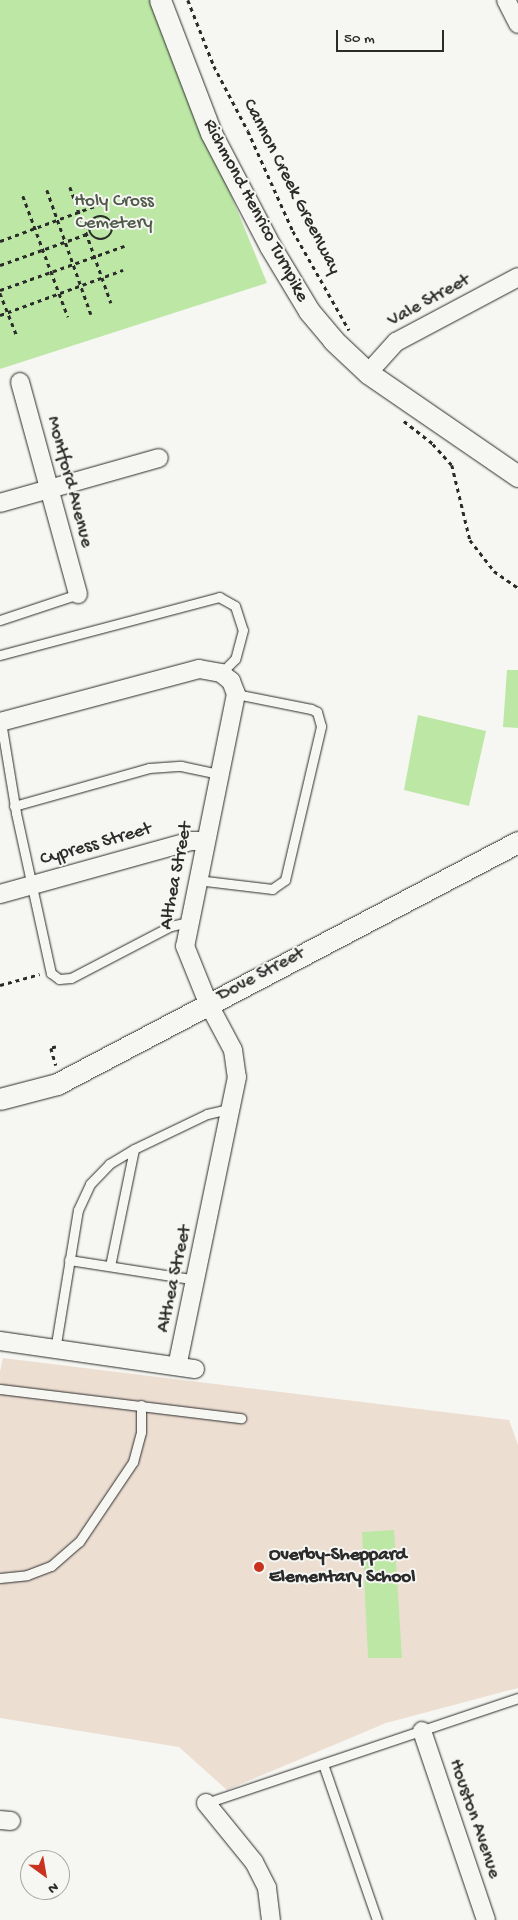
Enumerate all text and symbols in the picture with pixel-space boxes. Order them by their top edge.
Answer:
scale bar [338,20,446,52]
text: 50 m [344,30,375,48]
street label: Cannon Creek Greenway [237,95,345,279]
street label: Richmond Henrico Turnpike [197,116,313,306]
park label: Holy Cross Cemetery [74,191,154,235]
street label: Vale Street [384,269,474,333]
street label: Montford Avenue [41,414,97,550]
street label: Cypress Street [38,818,154,872]
street label: Althea Street [155,820,199,932]
street label: Dove Street [213,942,309,1008]
street label: Althea Street [153,1223,197,1335]
place label: Overby-Sheppard Elementary School [269,1545,415,1589]
marker: Overby-Sheppard Elementary School [253,1561,265,1573]
street label: Houston Avenue [443,1756,505,1882]
north arrow [20,1850,70,1900]
text: N [44,1878,61,1897]

